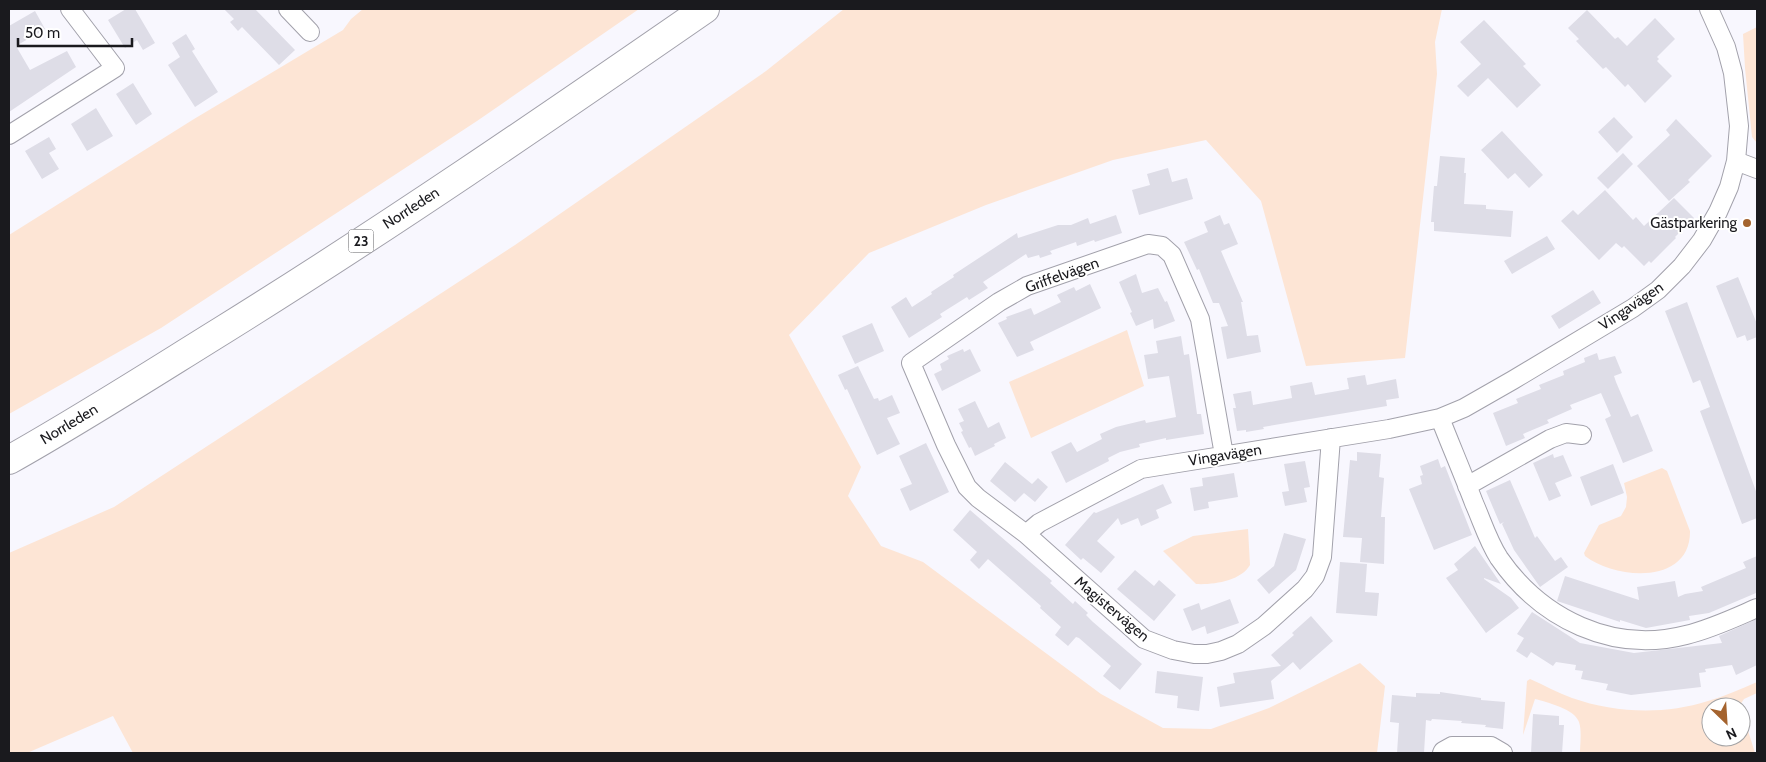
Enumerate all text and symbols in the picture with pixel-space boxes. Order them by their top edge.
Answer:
scale bar [18,15,131,47]
text: 50 m [25,24,60,42]
street label: Norrleden [379,183,443,233]
place label: Gästparkering [1650,214,1738,232]
marker: Gästparkering [1741,217,1753,229]
road number: 23 [348,230,374,252]
street label: Griffelvägen [1023,253,1101,297]
street label: Vingavägen [1595,278,1667,334]
street label: Norrleden [37,400,101,448]
street label: Vingavägen [1187,440,1263,470]
street label: Magistervägen [1071,573,1153,645]
north arrow [1701,697,1751,747]
text: N [1723,724,1740,744]

